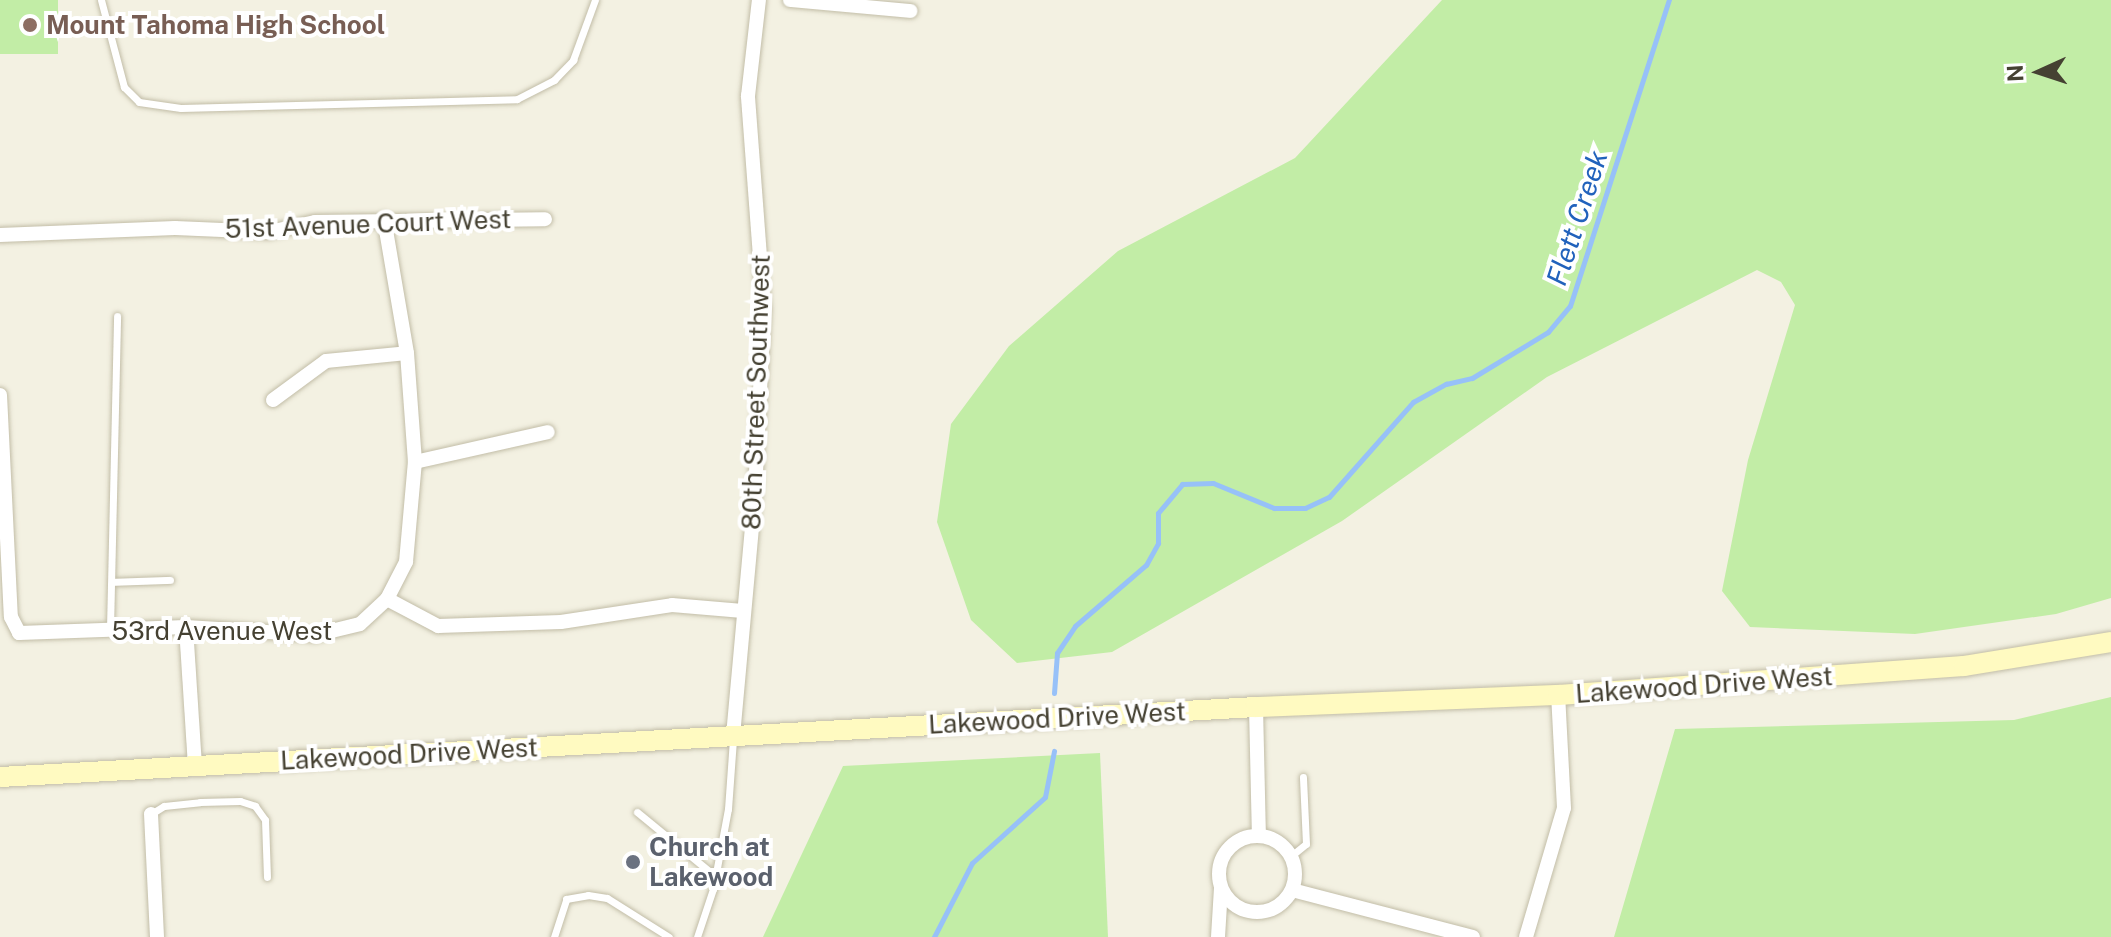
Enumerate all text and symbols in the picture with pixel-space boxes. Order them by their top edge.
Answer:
place label: Mount Tahoma High School [46,9,385,41]
marker: Mount Tahoma High School [21,16,39,34]
north arrow [1999,32,2079,112]
text: N [2002,64,2028,83]
water label: Flett Creek [1539,146,1615,290]
street label: 51st Avenue Court West [224,203,512,245]
street label: 80th Street Southwest [736,254,776,530]
street label: 53rd Avenue West [111,615,333,647]
street label: Lakewood Drive West [1574,660,1834,710]
street label: Lakewood Drive West [927,696,1187,740]
street label: Lakewood Drive West [279,732,539,776]
place label: Church at Lakewood [649,831,773,892]
marker: Church at Lakewood [624,853,642,871]

